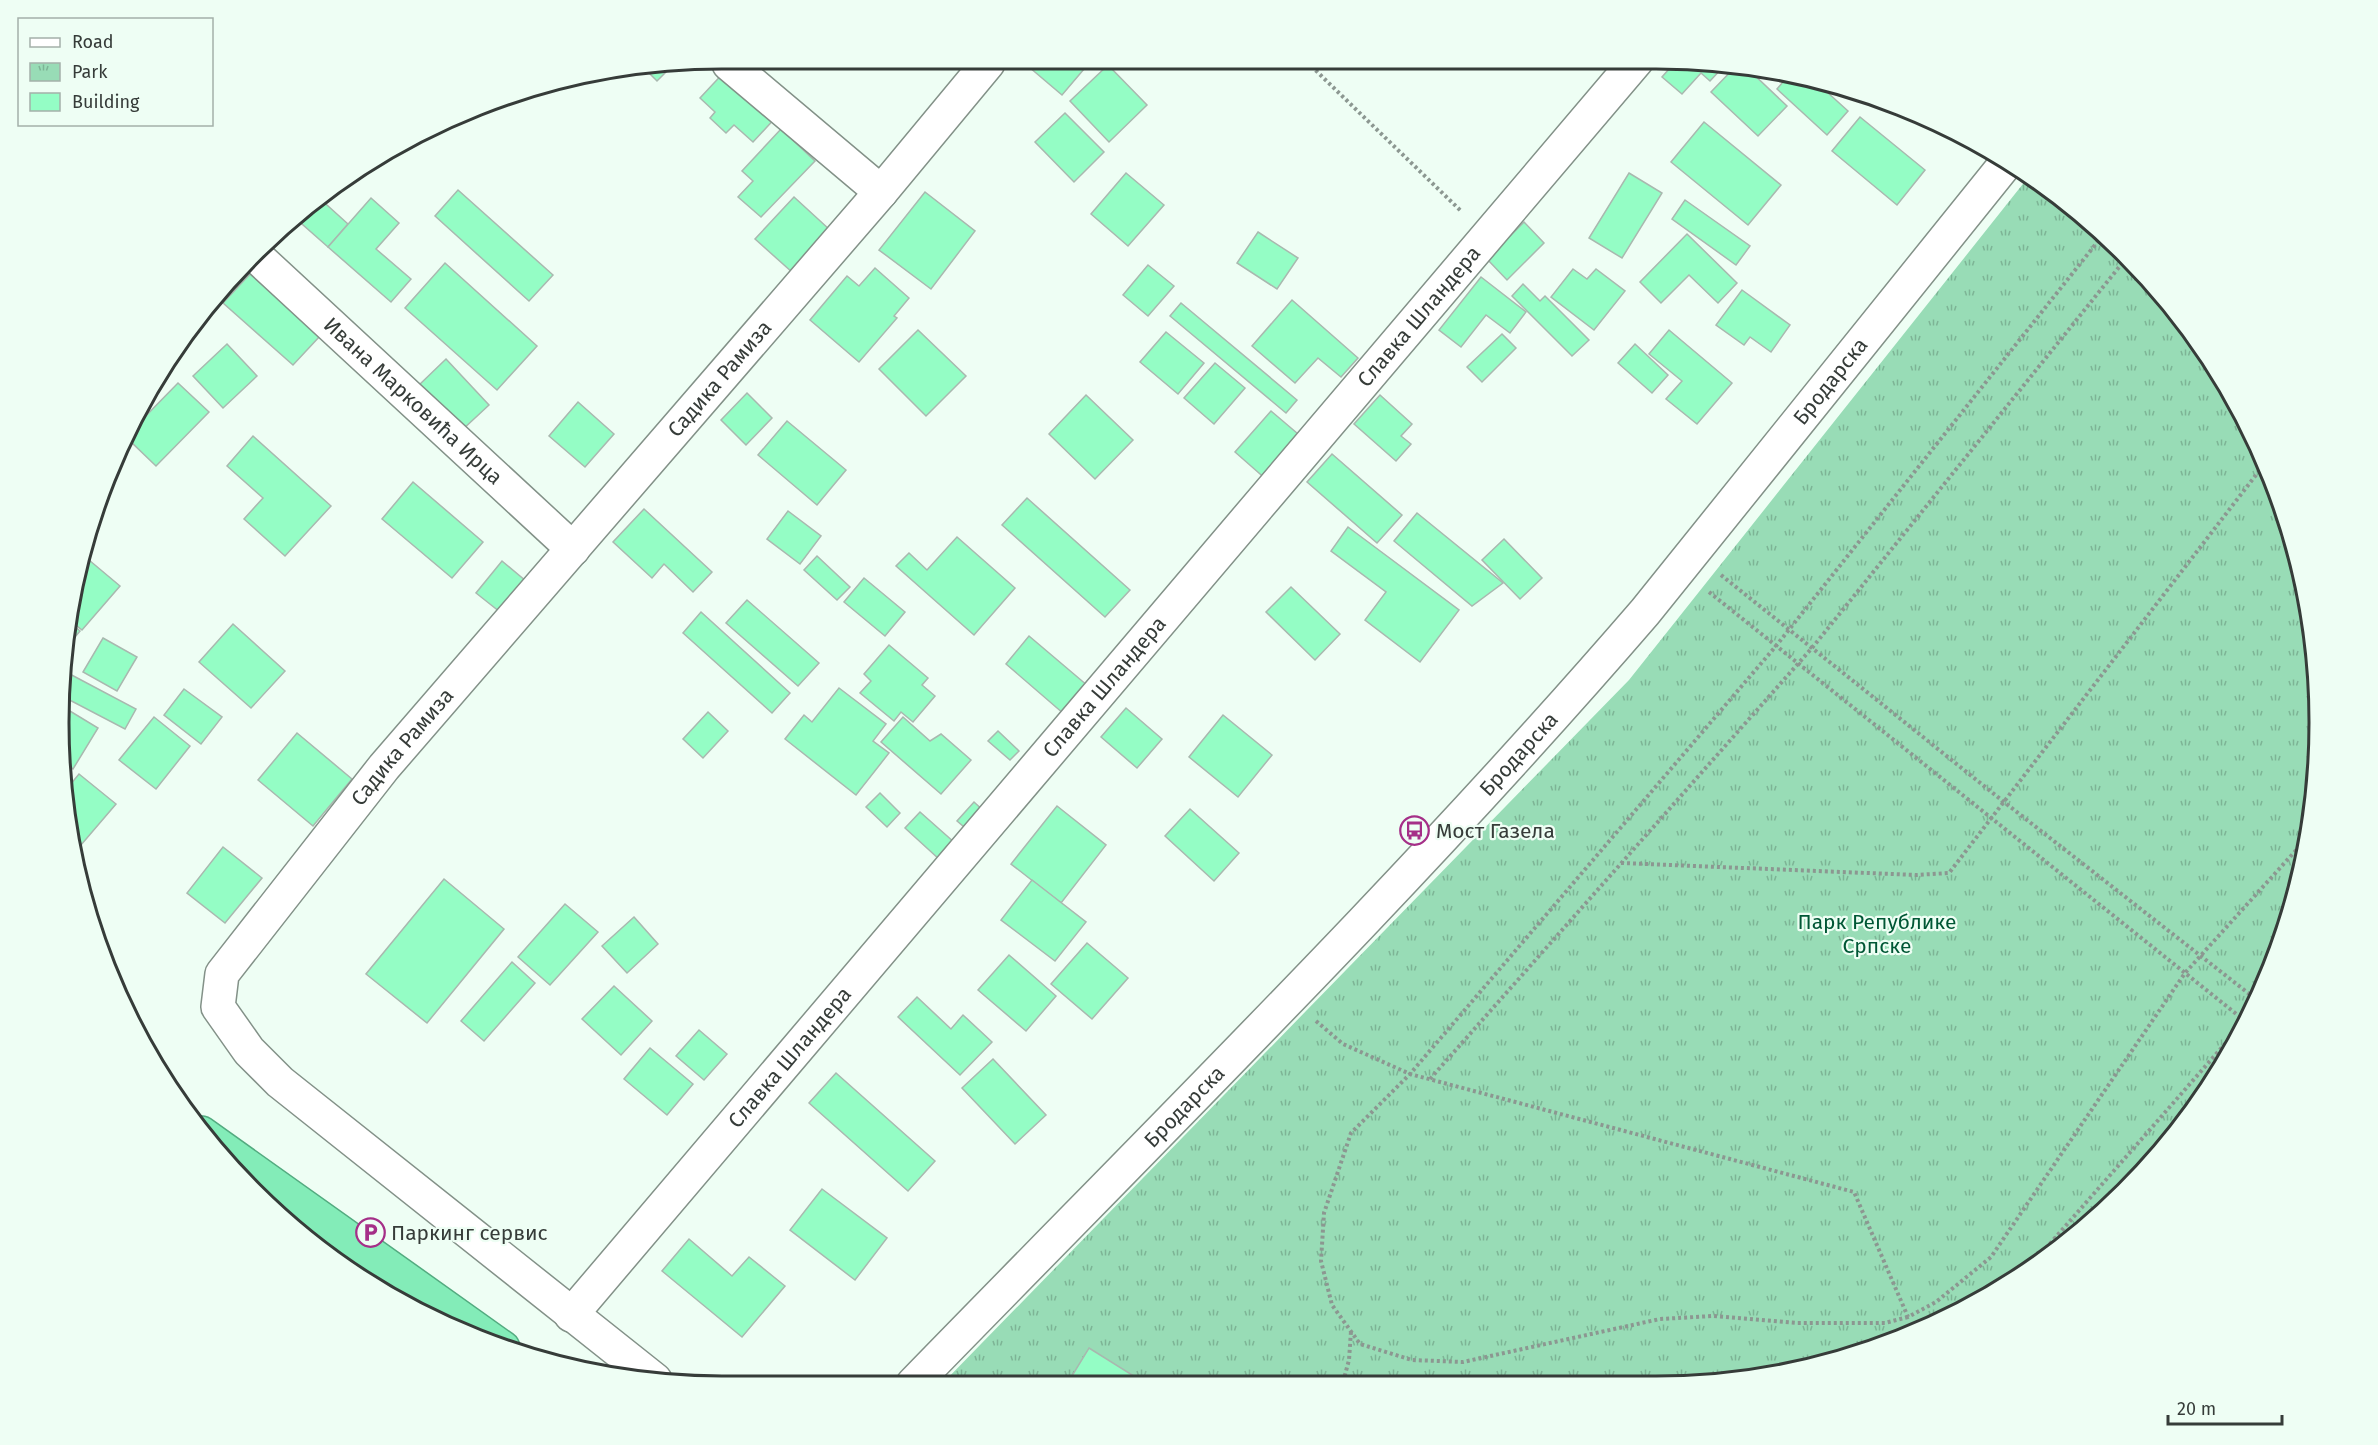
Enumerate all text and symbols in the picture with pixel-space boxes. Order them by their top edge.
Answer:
legend [18,18,213,126]
text: Road [72,31,114,53]
text: Park [72,61,108,83]
text: Building [72,91,140,113]
street label: Славка Шландера [1352,241,1486,392]
street label: Ивана Марковића Ирца [318,312,508,490]
street label: Садика Рамиза [662,315,777,442]
street label: Бродарска [1788,333,1873,430]
street label: Славка Шландера [1037,611,1172,763]
street label: Садика Рамиза [346,683,459,811]
street label: Бродарска [1474,707,1564,802]
bus stop icon: Мост Газела [1399,815,1431,847]
place label: Мост Газела [1436,818,1555,844]
park label: Парк Републике Српске [1797,909,1957,959]
street label: Славка Шландера [723,981,857,1133]
street label: Бродарска [1139,1060,1230,1153]
parking icon: Паркинг сервис [354,1217,386,1249]
place label: Паркинг сервис [391,1220,548,1246]
scale bar [2168,1388,2282,1426]
text: 20 m [2177,1398,2216,1420]

